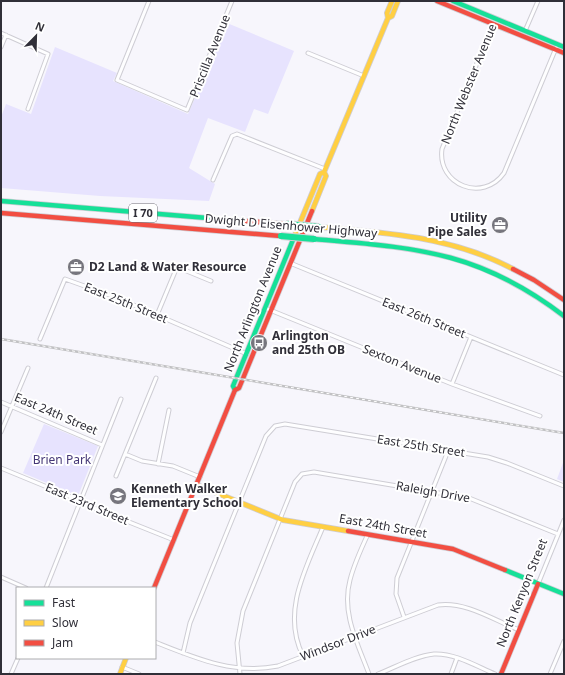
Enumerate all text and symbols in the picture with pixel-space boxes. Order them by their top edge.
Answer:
street label: Priscilla Avenue [185,12,234,100]
north arrow [16,16,56,56]
text: N [33,18,47,35]
street label: North Webster Avenue [437,21,501,146]
road number: I 70 [129,204,157,222]
street label: Dwight D Eisenhower Highway [204,209,379,242]
place label: Utility Pipe Sales [428,209,487,240]
office icon: Utility Pipe Sales [490,215,510,235]
street label: North Arlington Avenue [220,243,286,374]
office icon: D2 Land & Water Resource [66,257,86,277]
place label: D2 Land & Water Resource [89,258,247,275]
street label: East 25th Street [82,278,171,327]
street label: East 26th Street [380,293,469,342]
place label: Arlington and 25th OB [272,327,345,358]
bus stop icon: Arlington and 25th OB [249,333,269,353]
street label: Sexton Avenue [360,340,444,387]
street label: East 24th Street [12,388,101,439]
street label: East 25th Street [376,430,467,461]
park label: Brien Park [33,451,92,468]
street label: Raleigh Drive [395,477,472,506]
street label: East 23rd Street [43,478,132,529]
place label: Kenneth Walker Elementary School [131,480,242,511]
school or university icon: Kenneth Walker Elementary School [108,486,128,506]
street label: East 24th Street [338,509,429,542]
street label: North Kenyon Street [492,536,551,649]
legend [16,587,156,659]
text: Fast [52,594,76,611]
text: Slow [52,614,79,631]
street label: Windsor Drive [298,620,378,665]
text: Jam [51,634,73,651]

